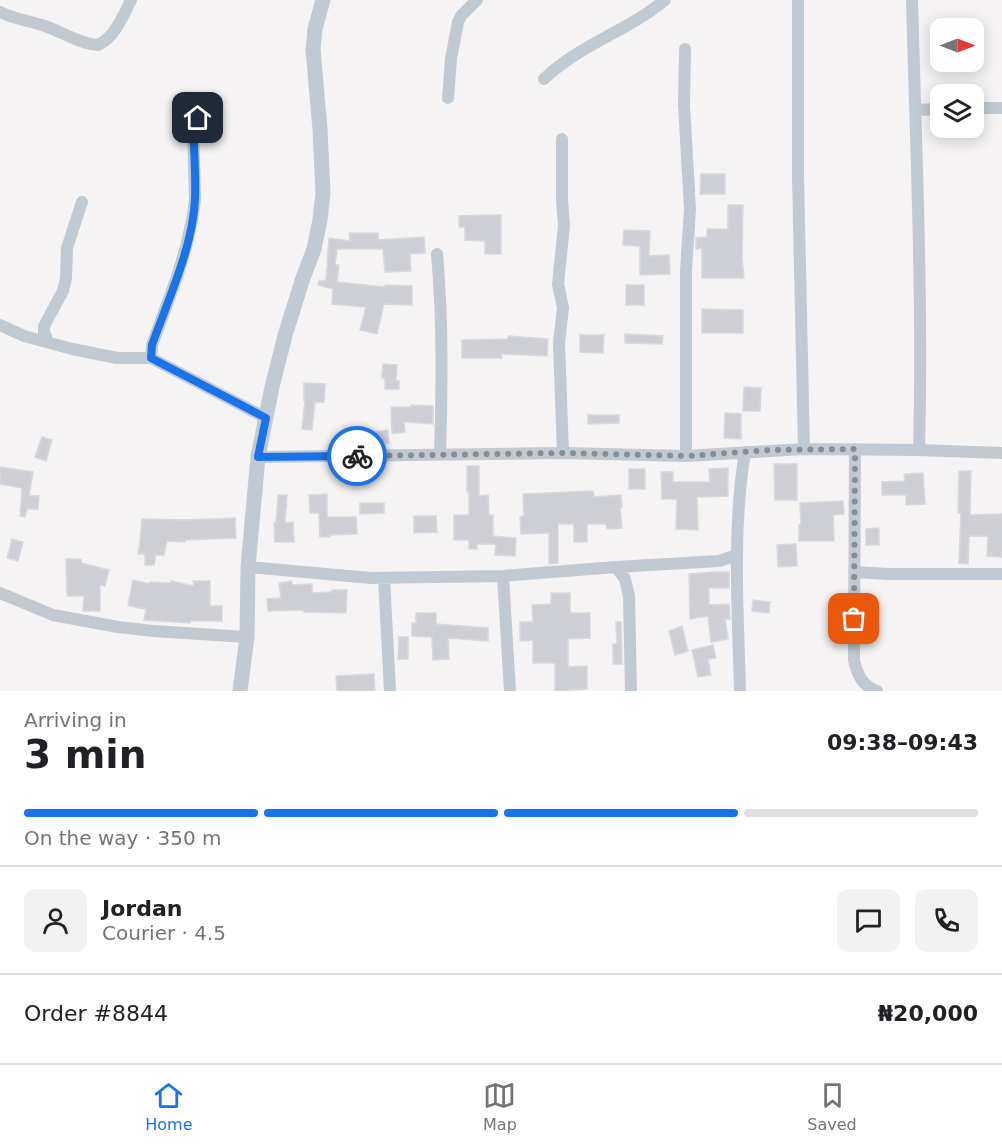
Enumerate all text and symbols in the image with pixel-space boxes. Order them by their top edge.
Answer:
north arrow [930,18,984,72]
map controls [930,18,984,138]
button: layers [930,84,984,138]
pin [172,92,223,143]
icon: home [181,101,214,134]
courier [327,426,387,486]
icon: bike [341,440,374,473]
pin [828,593,879,644]
icon: bag [837,602,870,635]
text: Arriving in [24,708,127,732]
text: 09:38–09:43 [827,730,978,755]
text: 3 min [24,732,146,777]
text: On the way · 350 m [24,826,222,850]
button: person [24,889,87,952]
button: chat [837,889,900,952]
button: phone [915,889,978,952]
text: Jordan [102,896,182,921]
text: Courier · 4.5 [102,921,226,945]
text: Order #8844 [24,1001,168,1026]
text: ₦20,000 [878,1001,978,1026]
tab: Home [145,1079,193,1134]
tab: Map [483,1079,517,1134]
tab: Saved [807,1079,857,1134]

